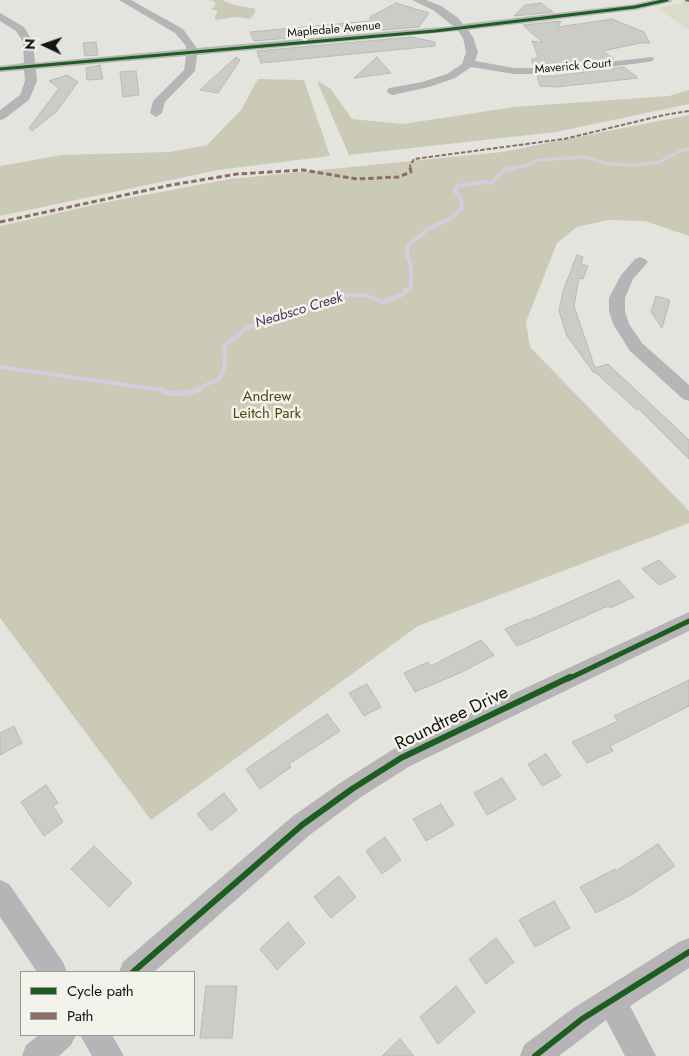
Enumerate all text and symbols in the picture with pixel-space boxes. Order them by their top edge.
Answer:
street label: Mapledale Avenue [287,19,381,41]
north arrow [20,20,70,70]
text: N [20,38,40,50]
street label: Maverick Court [534,56,612,78]
water label: Neabsco Creek [253,290,345,332]
park label: Andrew Leitch Park [233,388,301,423]
street label: Roundtree Drive [392,682,512,756]
legend [20,971,195,1036]
text: Cycle path [67,980,134,1002]
text: Path [67,1005,93,1027]

